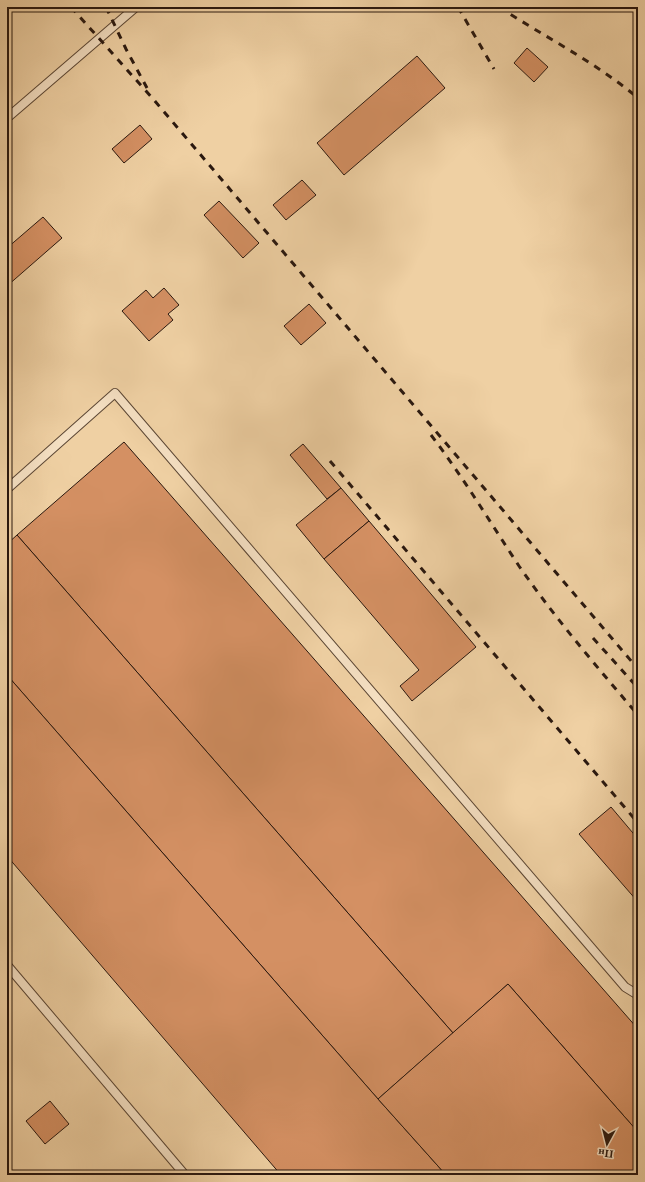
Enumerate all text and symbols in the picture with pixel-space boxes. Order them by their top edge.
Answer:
north arrow [587,1124,627,1164]
text: Пн [597,1146,614,1162]

